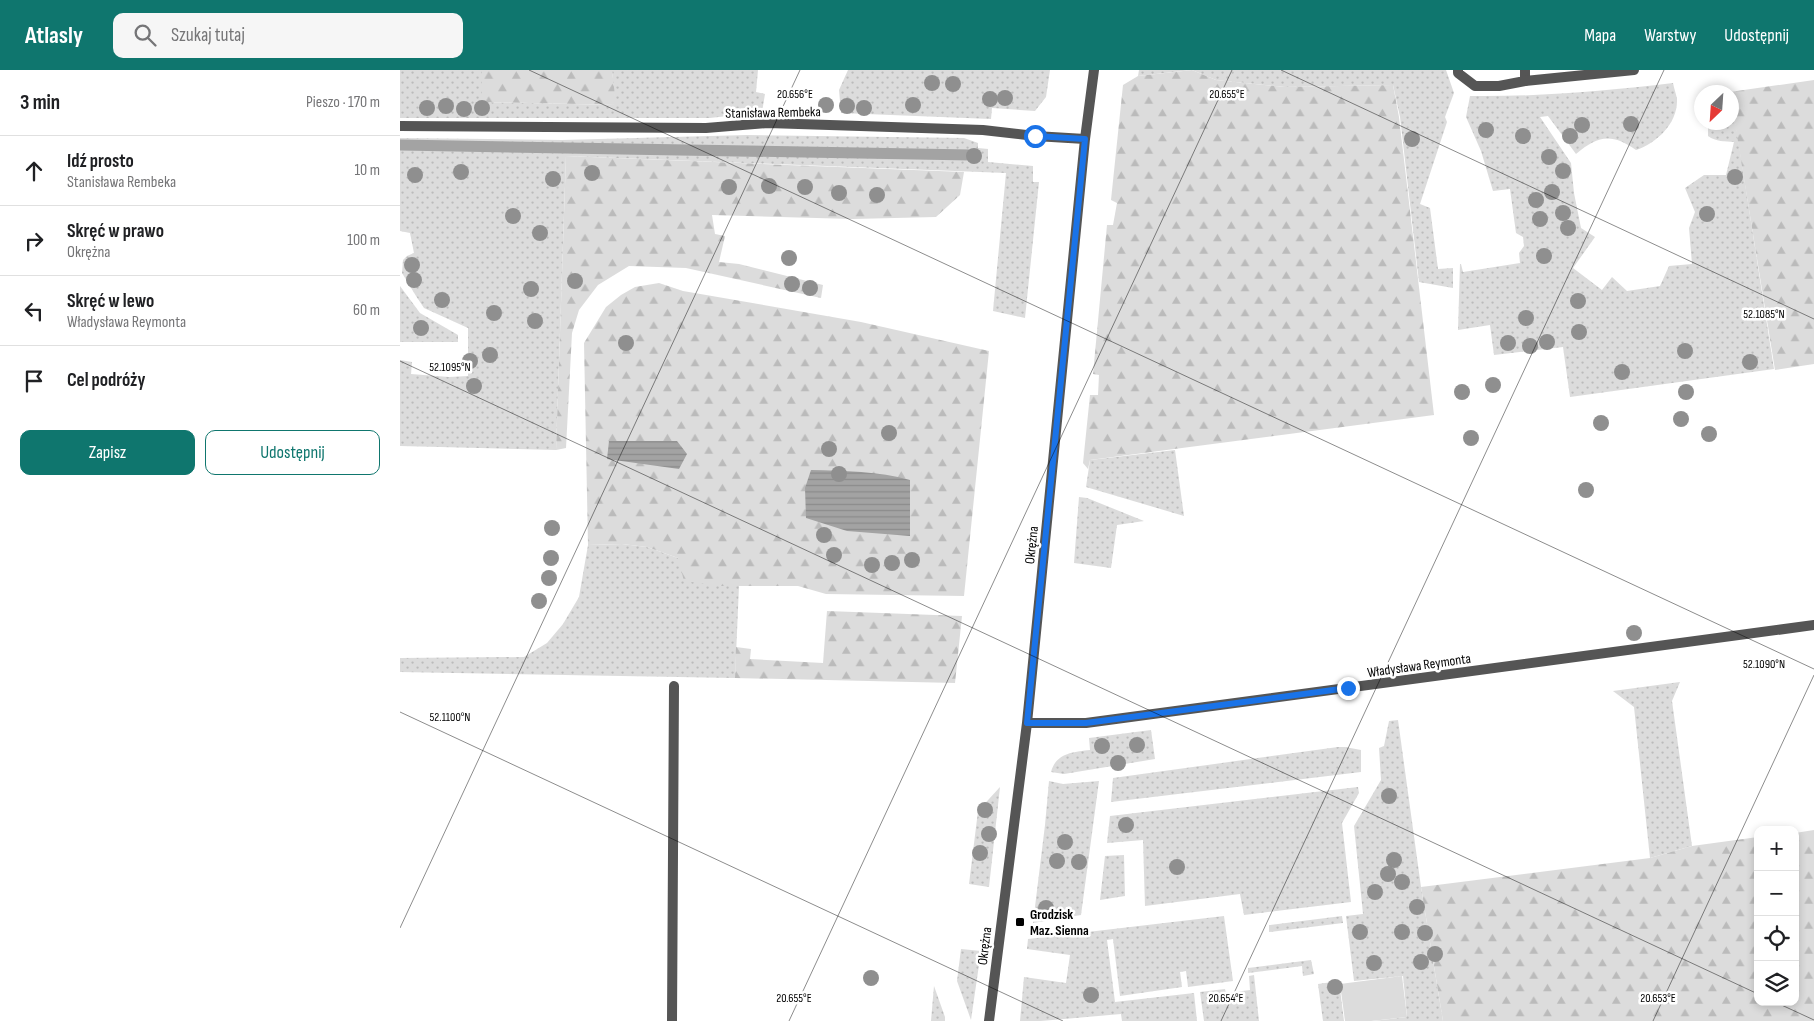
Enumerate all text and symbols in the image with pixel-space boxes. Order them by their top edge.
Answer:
search box [113,13,463,58]
text: Atlasly [25,21,83,50]
icon: search [131,21,159,49]
text: Szukaj tutaj [171,24,245,47]
text: Mapa [1584,25,1616,46]
text: Warstwy [1644,25,1696,46]
text: Udostępnij [1724,25,1789,46]
north arrow [1694,85,1739,130]
text: 20.656°E [777,87,813,102]
text: 20.655°E [1209,87,1245,102]
text: 3 min [20,90,60,115]
text: Pieszo · 170 m [306,93,380,112]
street label: Stanisława Rembeka [725,103,821,122]
route start [1024,125,1047,148]
text: Idź prosto [67,150,134,173]
icon: ahead [20,157,48,185]
text: 10 m [354,161,380,180]
text: Stanisława Rembeka [67,173,176,192]
text: Skręć w prawo [67,220,164,243]
icon: right [20,227,48,255]
text: 100 m [347,231,380,250]
text: Okrężna [67,243,111,262]
text: Skręć w lewo [67,290,154,313]
icon: left [20,297,48,325]
text: 60 m [353,301,380,320]
text: 52.1085°N [1743,307,1785,322]
text: Władysława Reymonta [67,313,186,332]
text: 52.1095°N [429,360,471,375]
icon: arrive [20,367,48,395]
text: Cel podróży [67,369,145,392]
button: Zapisz [20,430,195,475]
button: Udostępnij [205,430,380,475]
street label: Okrężna [1021,525,1042,565]
street label: Władysława Reymonta [1366,650,1472,681]
text: 52.1090°N [1743,657,1785,672]
route end [1337,677,1360,700]
text: 52.1100°N [430,710,470,725]
map controls [1754,826,1799,1006]
button: + [1754,826,1799,871]
button: − [1754,871,1799,916]
place label: Grodzisk Maz. Sienna [1030,906,1089,939]
marker: Grodzisk Maz. Sienna [1014,916,1026,928]
button: locate [1754,916,1799,961]
street label: Okrężna [974,926,995,966]
button: layers [1754,961,1799,1006]
text: 20.655°E [776,991,812,1006]
text: 20.654°E [1208,991,1244,1006]
text: 20.653°E [1640,991,1676,1006]

